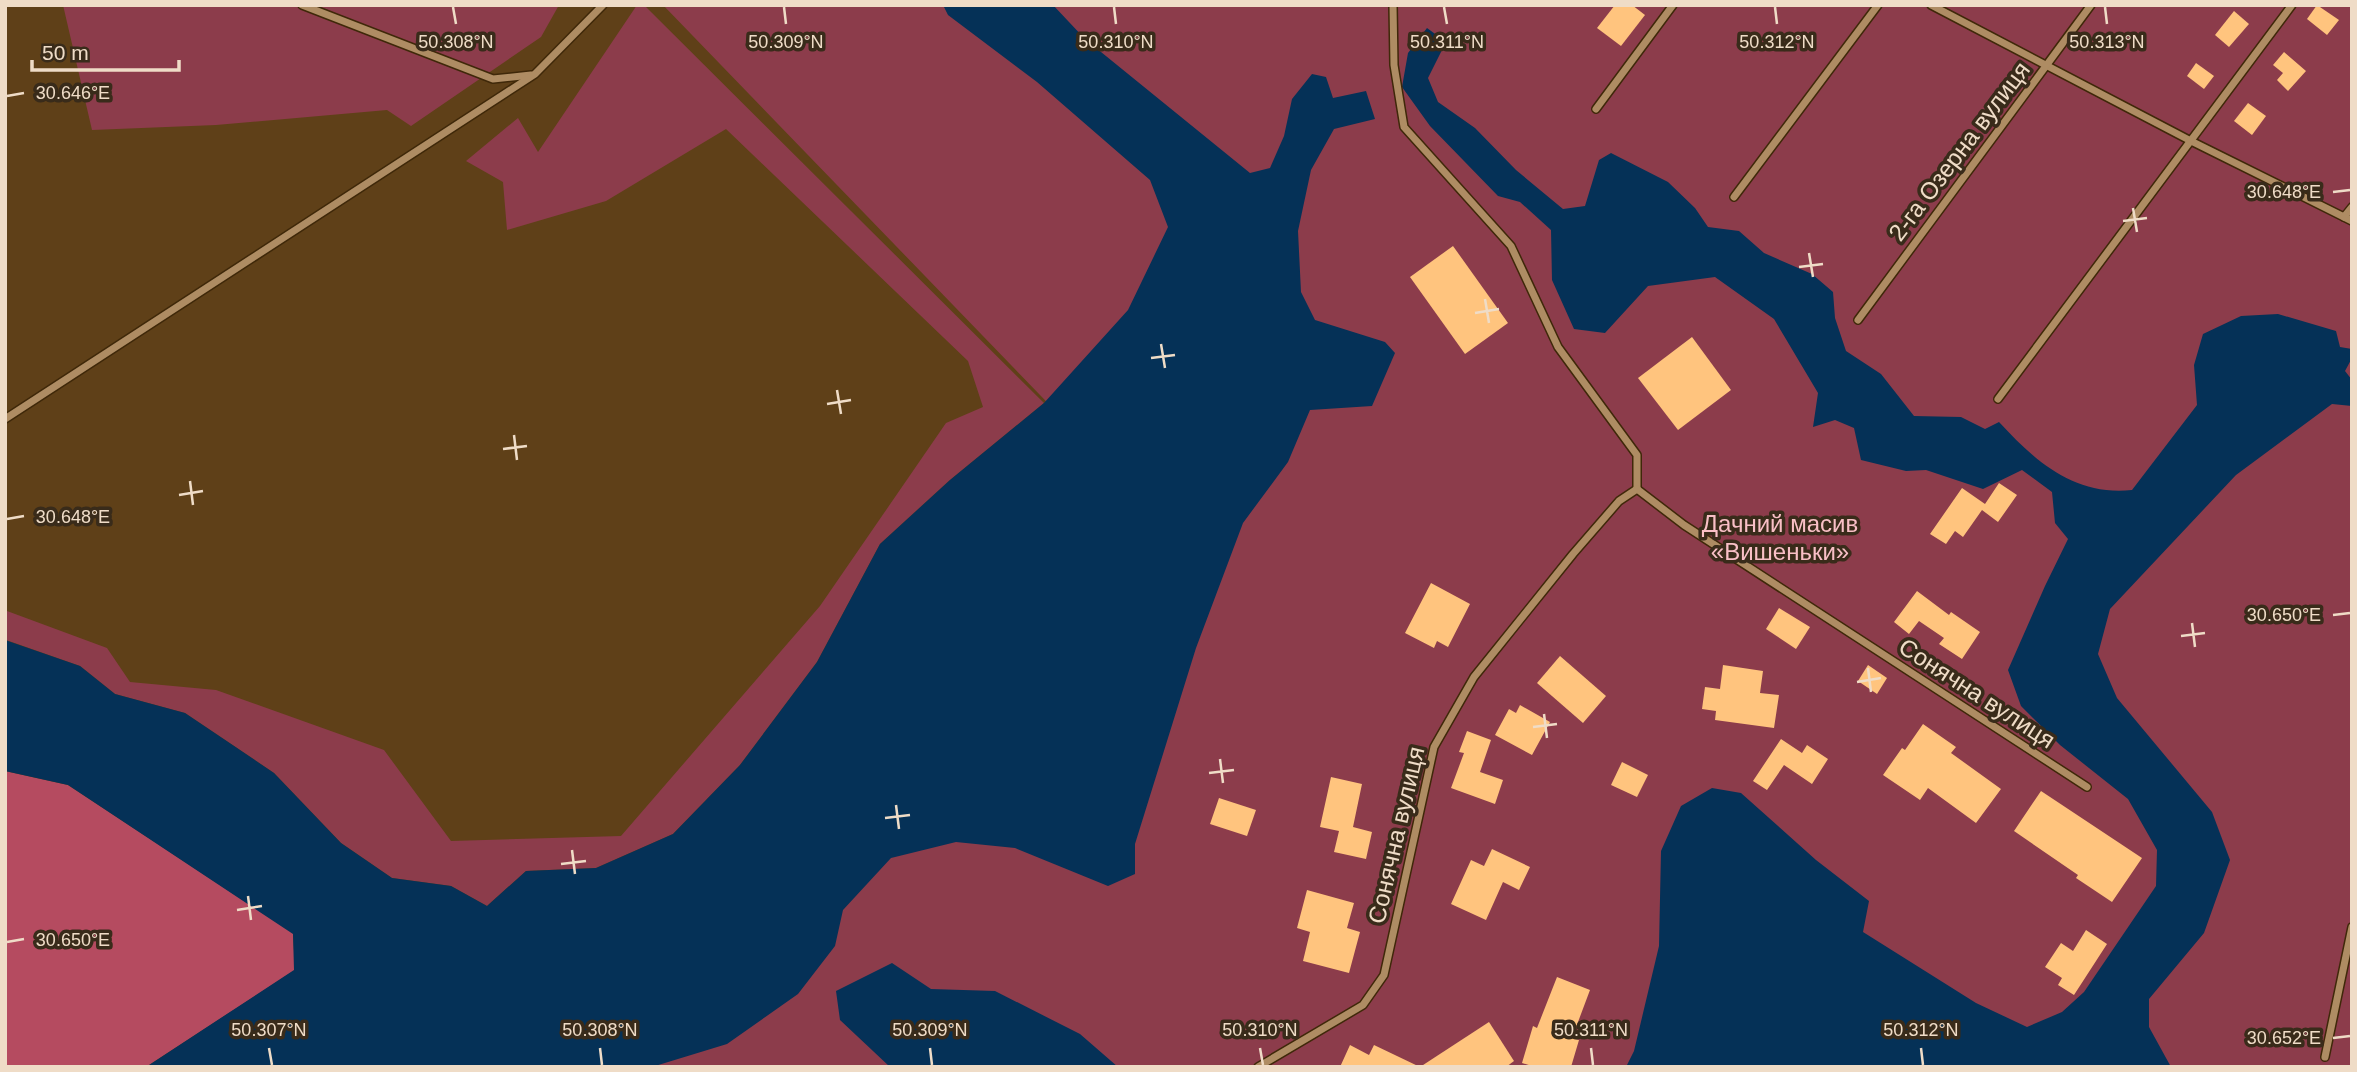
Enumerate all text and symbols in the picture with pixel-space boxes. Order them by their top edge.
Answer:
scale bar [32,28,178,72]
text: 50.308°N [418,32,494,52]
text: 50.309°N [748,32,824,52]
text: 50.310°N [1078,32,1154,52]
text: 50.311°N [1410,32,1484,52]
text: 50.312°N [1739,32,1815,52]
text: 50.313°N [2069,32,2145,52]
text: 50 m [42,41,89,64]
street label: 2-га Озерна вулиця [1883,56,2035,246]
text: 30.646°E [36,83,110,103]
text: 30.648°E [2247,182,2321,202]
text: 30.648°E [36,507,110,527]
park label: Дачний масив «Вишеньки» [1702,510,1858,565]
text: 30.650°E [2247,605,2321,625]
street label: Сонячна вулиця [1894,633,2060,753]
street label: Сонячна вулиця [1363,744,1429,926]
text: 30.650°E [36,930,110,950]
text: 50.307°N [231,1020,307,1040]
text: 50.308°N [562,1020,638,1040]
text: 50.309°N [892,1020,968,1040]
text: 50.310°N [1222,1020,1298,1040]
text: 50.311°N [1554,1020,1628,1040]
text: 50.312°N [1883,1020,1959,1040]
text: 30.652°E [2247,1028,2321,1048]

